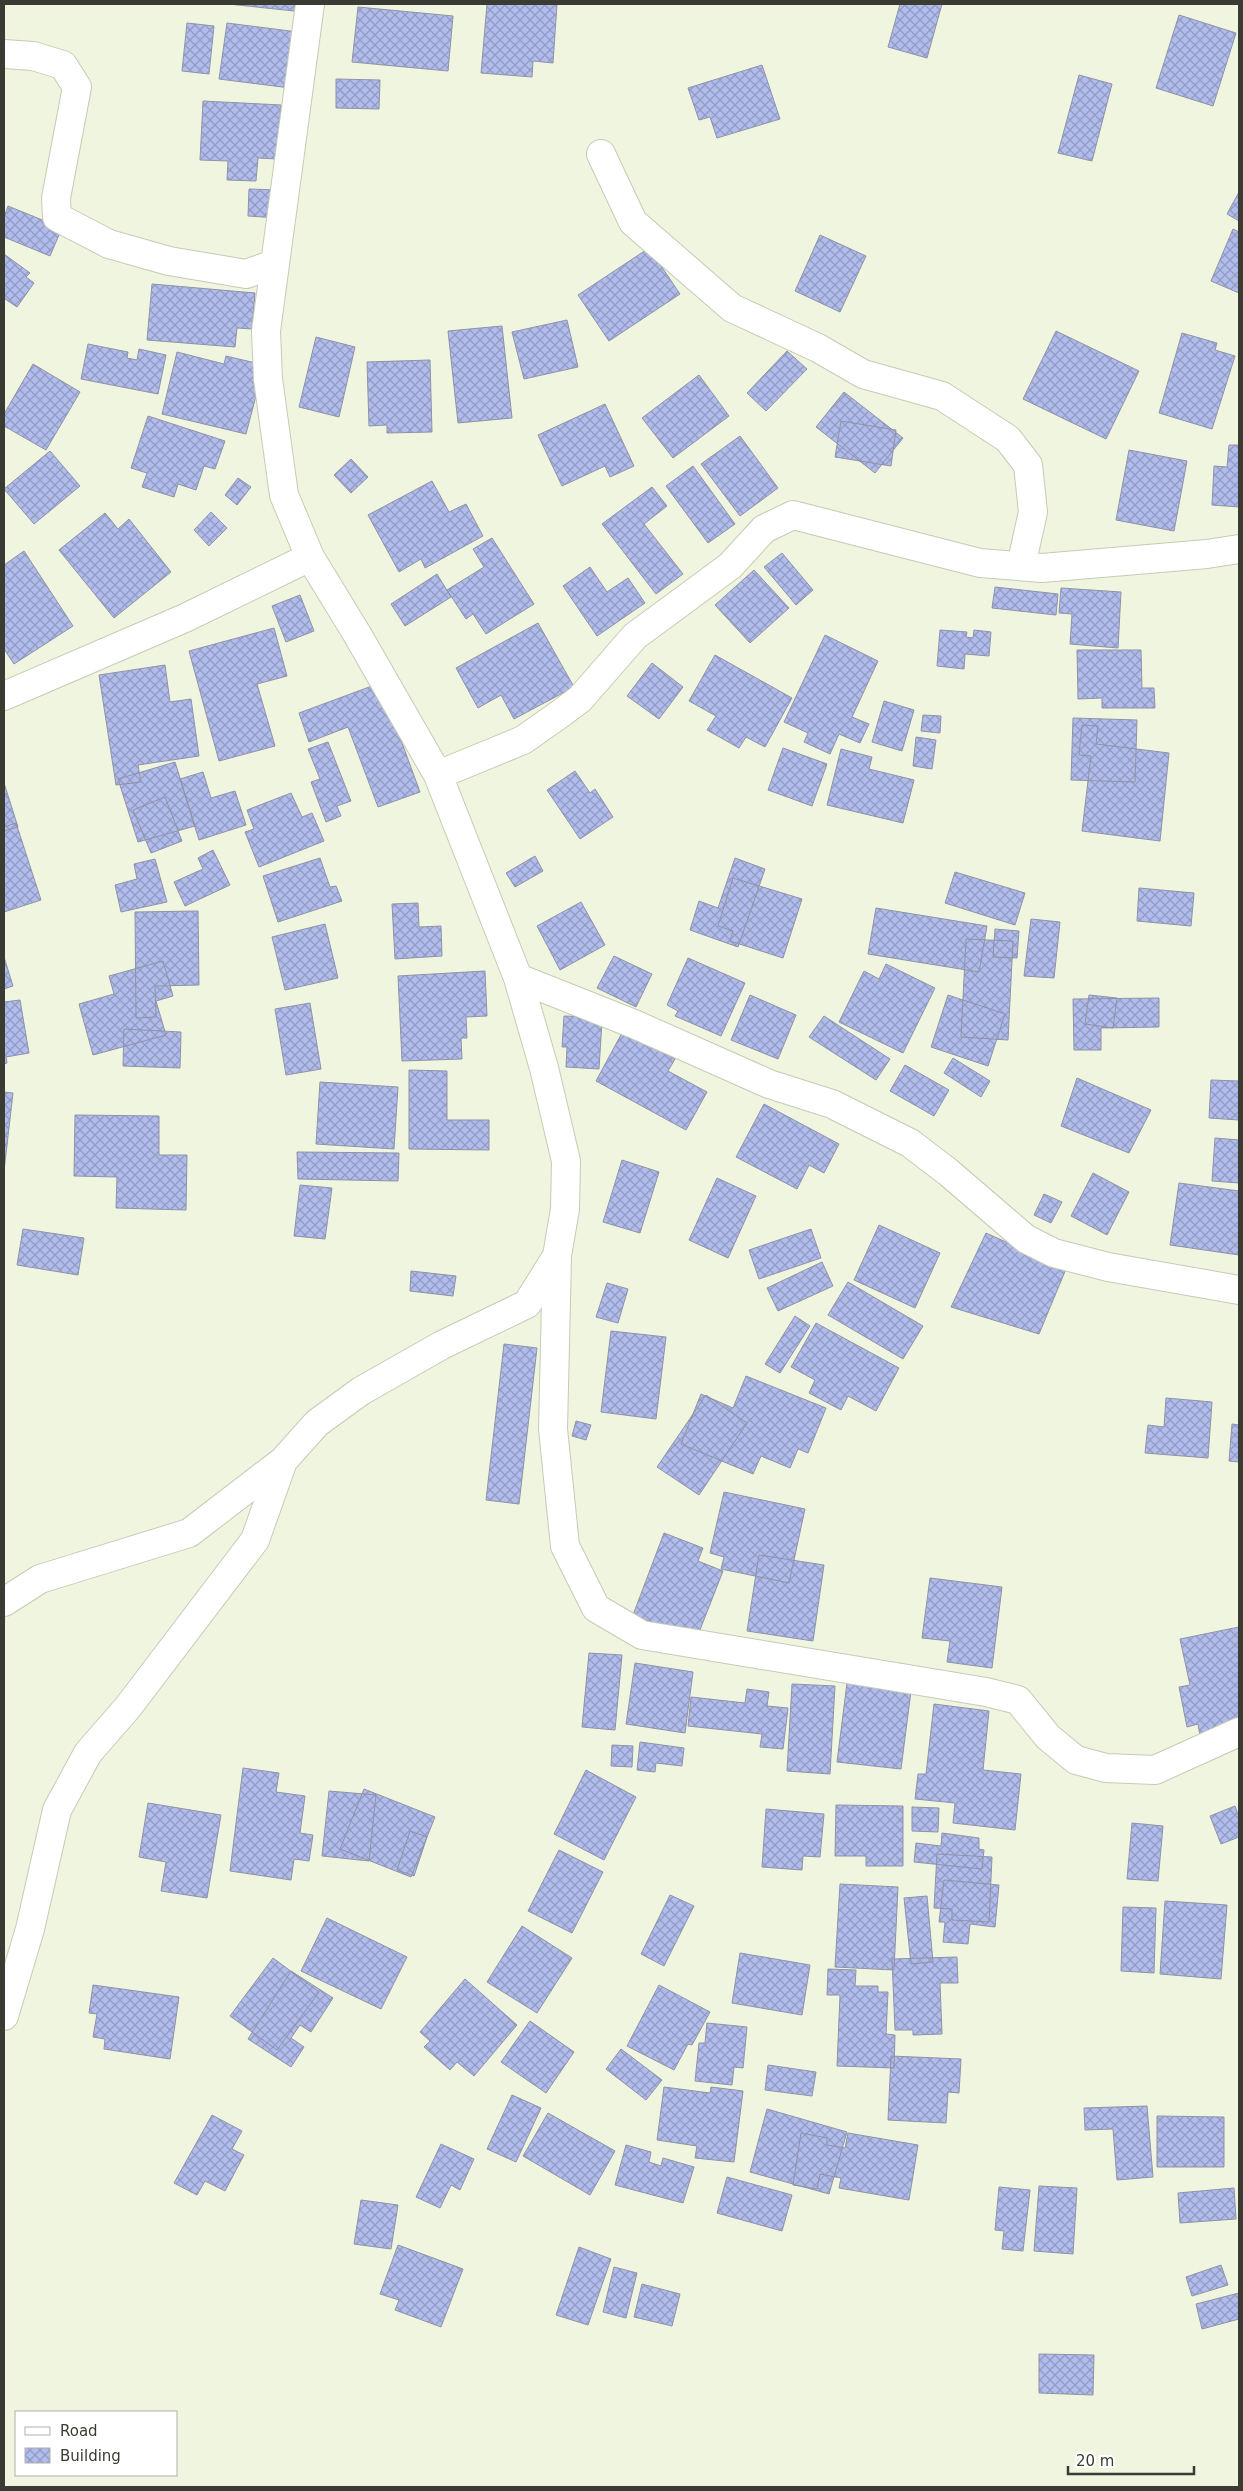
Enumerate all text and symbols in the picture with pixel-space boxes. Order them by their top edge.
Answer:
legend [15,2411,178,2476]
text: Road [60,2422,98,2440]
scale bar [1068,2444,1194,2476]
text: Building [60,2447,121,2465]
text: 20 m [1076,2452,1114,2470]

